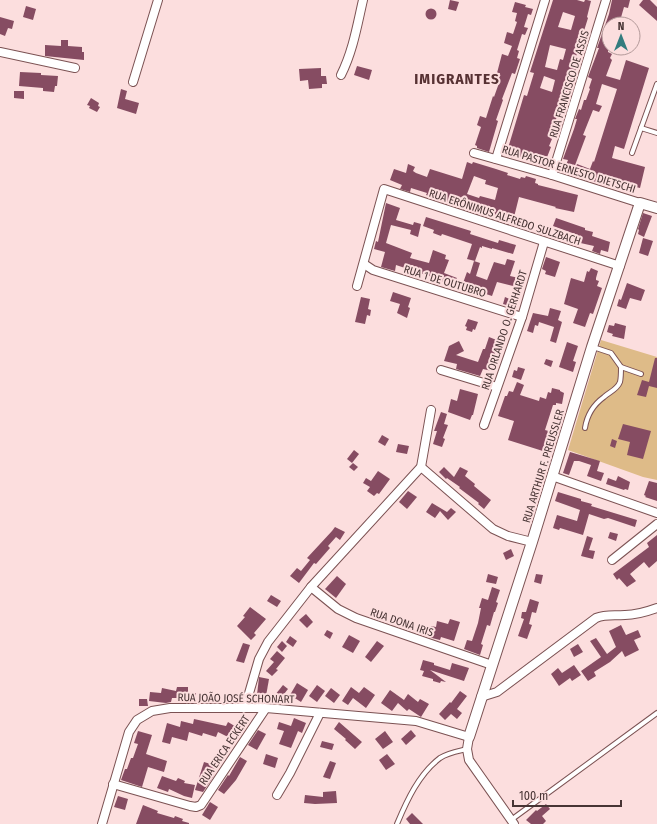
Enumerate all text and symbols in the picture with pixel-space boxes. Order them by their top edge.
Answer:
north arrow [601,16,641,56]
text: N [618,20,624,33]
street label: RUA FRANCISCO DE ASSIS [547,28,592,139]
district label: IMIGRANTES [414,70,500,88]
street label: RUA PASTOR ERNESTO DIETSCHI [500,143,637,196]
street label: RUA ERÔNIMUS ALFREDO SULZBACH [427,186,583,248]
street label: RUA 1 DE OUTUBRO [402,263,488,300]
street label: RUA ORLANDO O. GERHARDT [479,268,530,392]
street label: RUA ARTHUR F. PREUSSLER [520,408,567,524]
street label: RUA DONA IRIS [368,606,436,640]
street label: RUA JOÃO JOSÉ SCHONART [178,690,295,706]
street label: RUA ERICA ECKERT [196,712,253,788]
scale bar [513,782,621,808]
text: 100 m [519,789,548,803]

